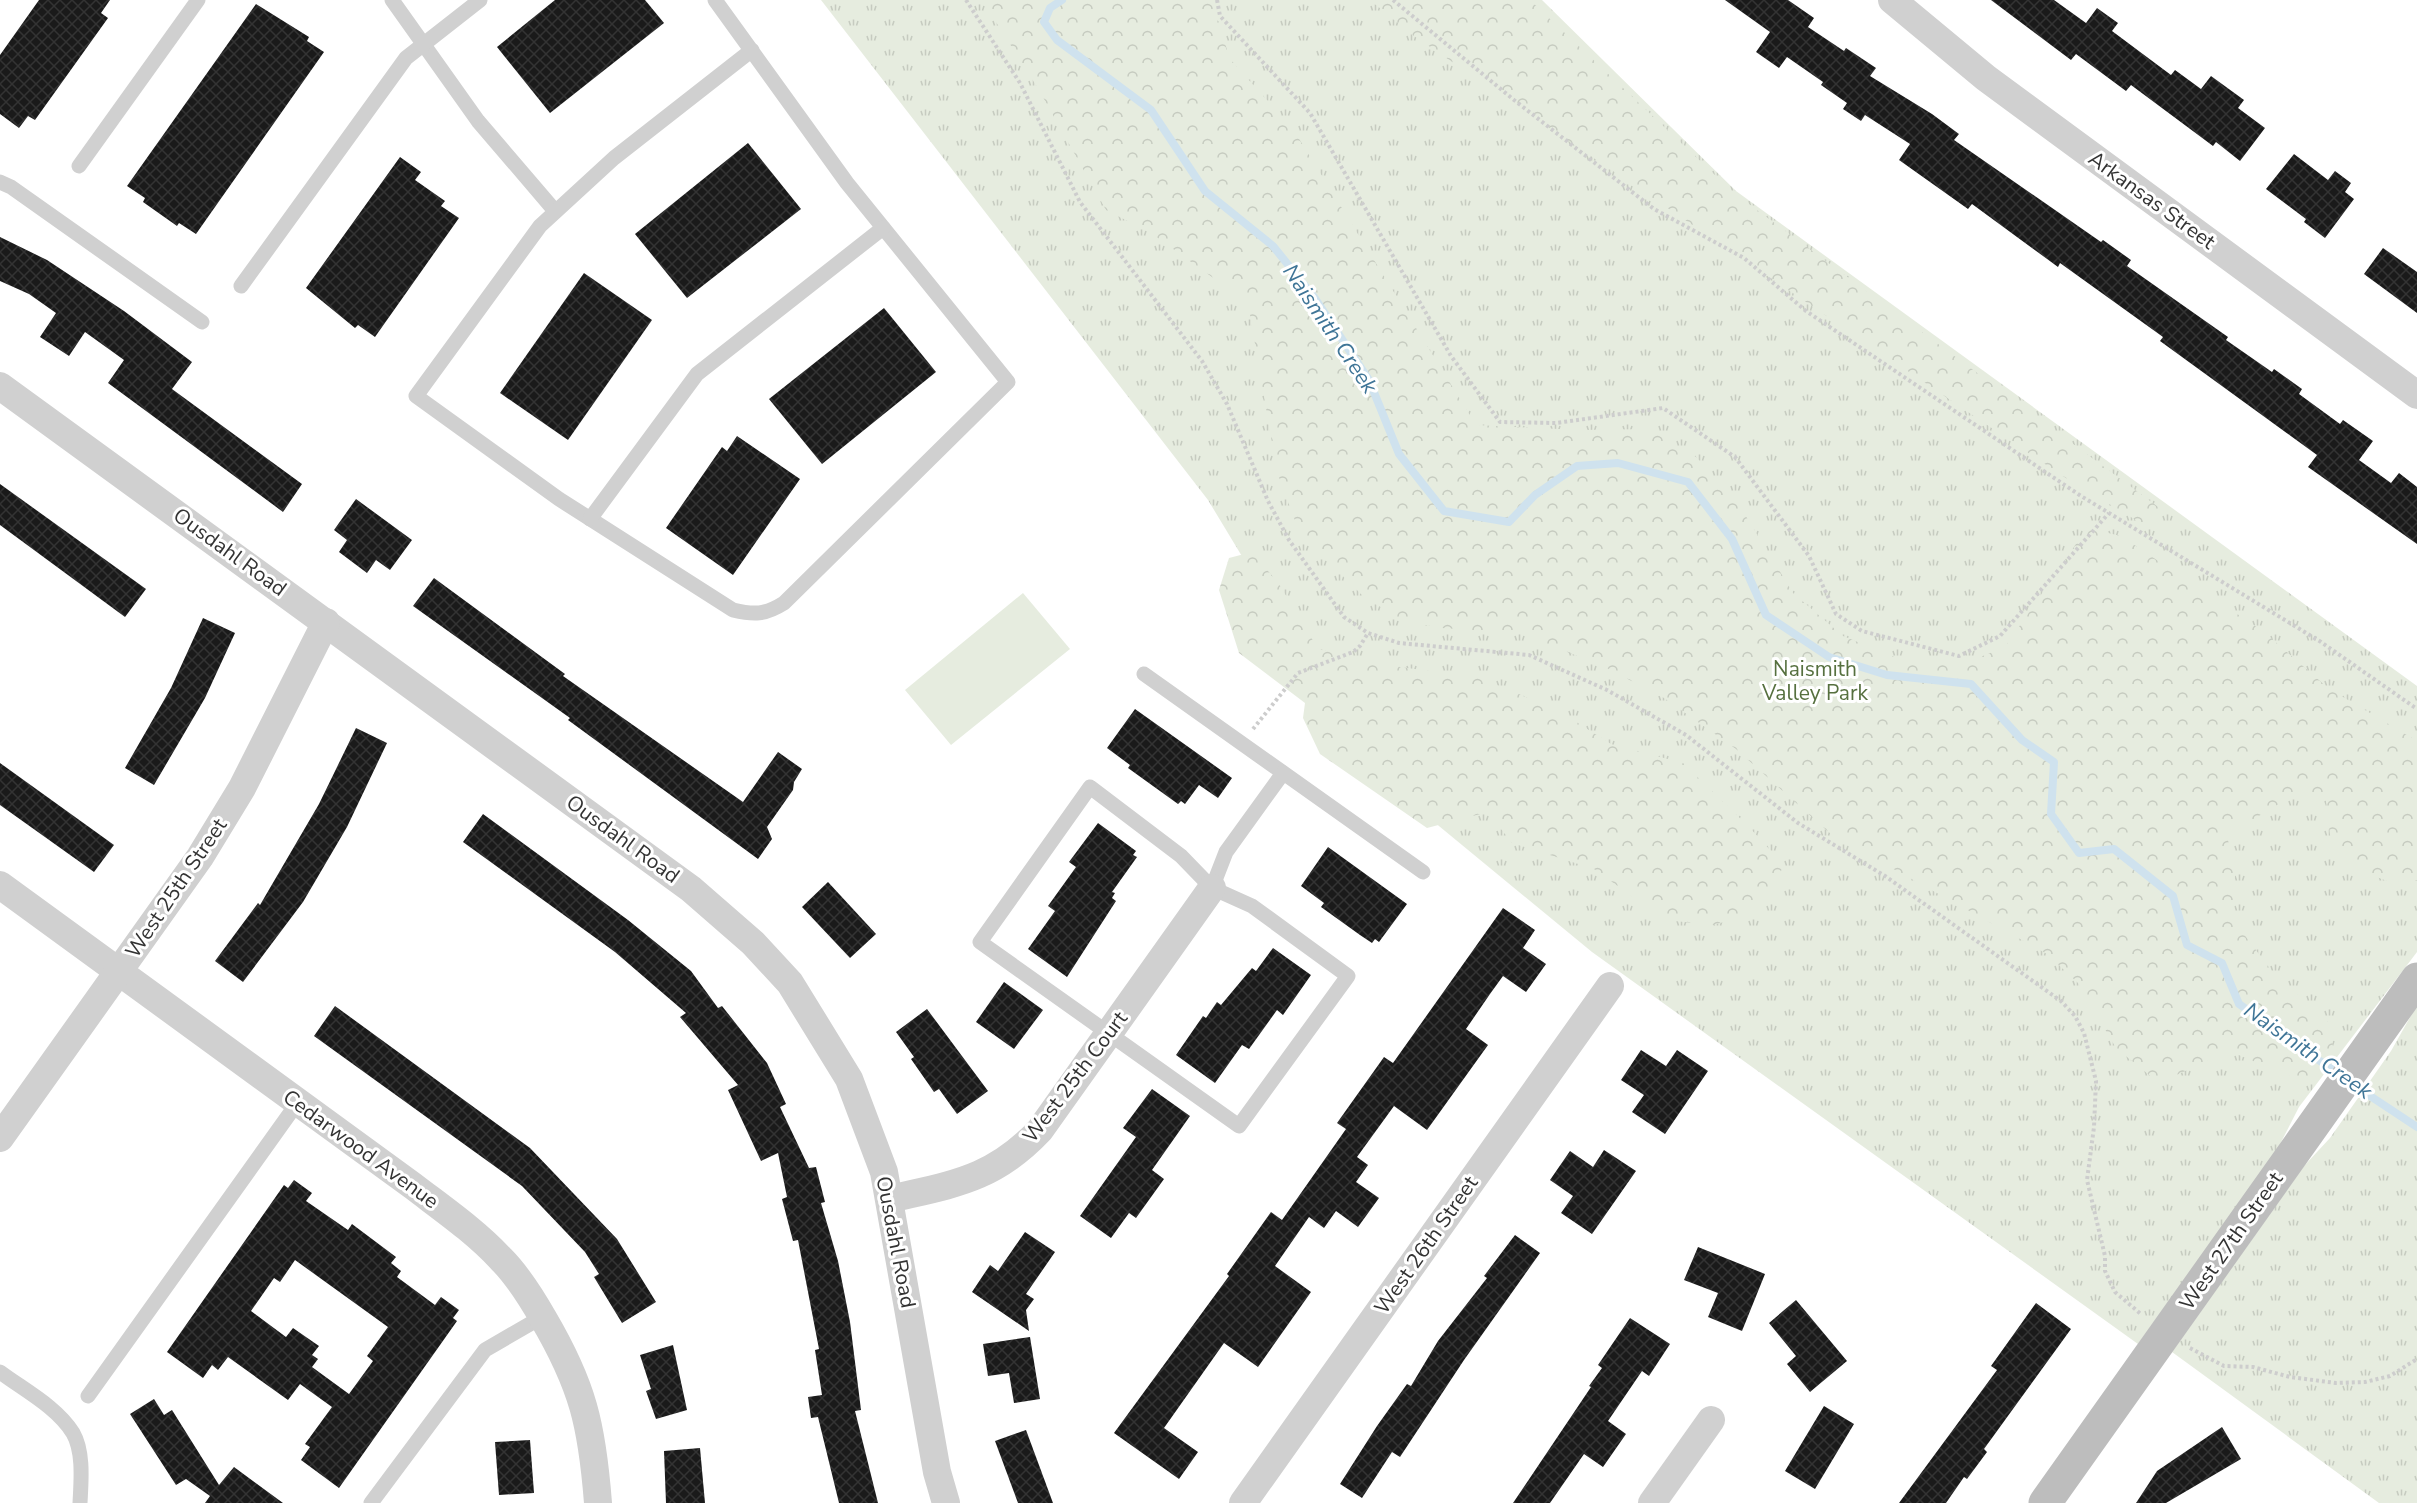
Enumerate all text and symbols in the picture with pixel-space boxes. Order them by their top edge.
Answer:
street label: Arkansas Street [2083,144,2222,256]
water label: Naismith Creek [1276,258,1385,401]
street label: Ousdahl Road [168,501,292,603]
park label: Naismith Valley Park [1761,655,1868,707]
street label: Ousdahl Road [561,788,685,890]
street label: West 25th Street [119,812,234,963]
water label: Naismith Creek [2238,996,2379,1107]
street label: West 25th Court [1016,1005,1134,1149]
street label: Cedarwood Avenue [278,1083,444,1215]
street label: West 27th Street [2173,1166,2290,1316]
street label: West 26th Street [1368,1170,1485,1320]
street label: Ousdahl Road [869,1174,923,1310]

